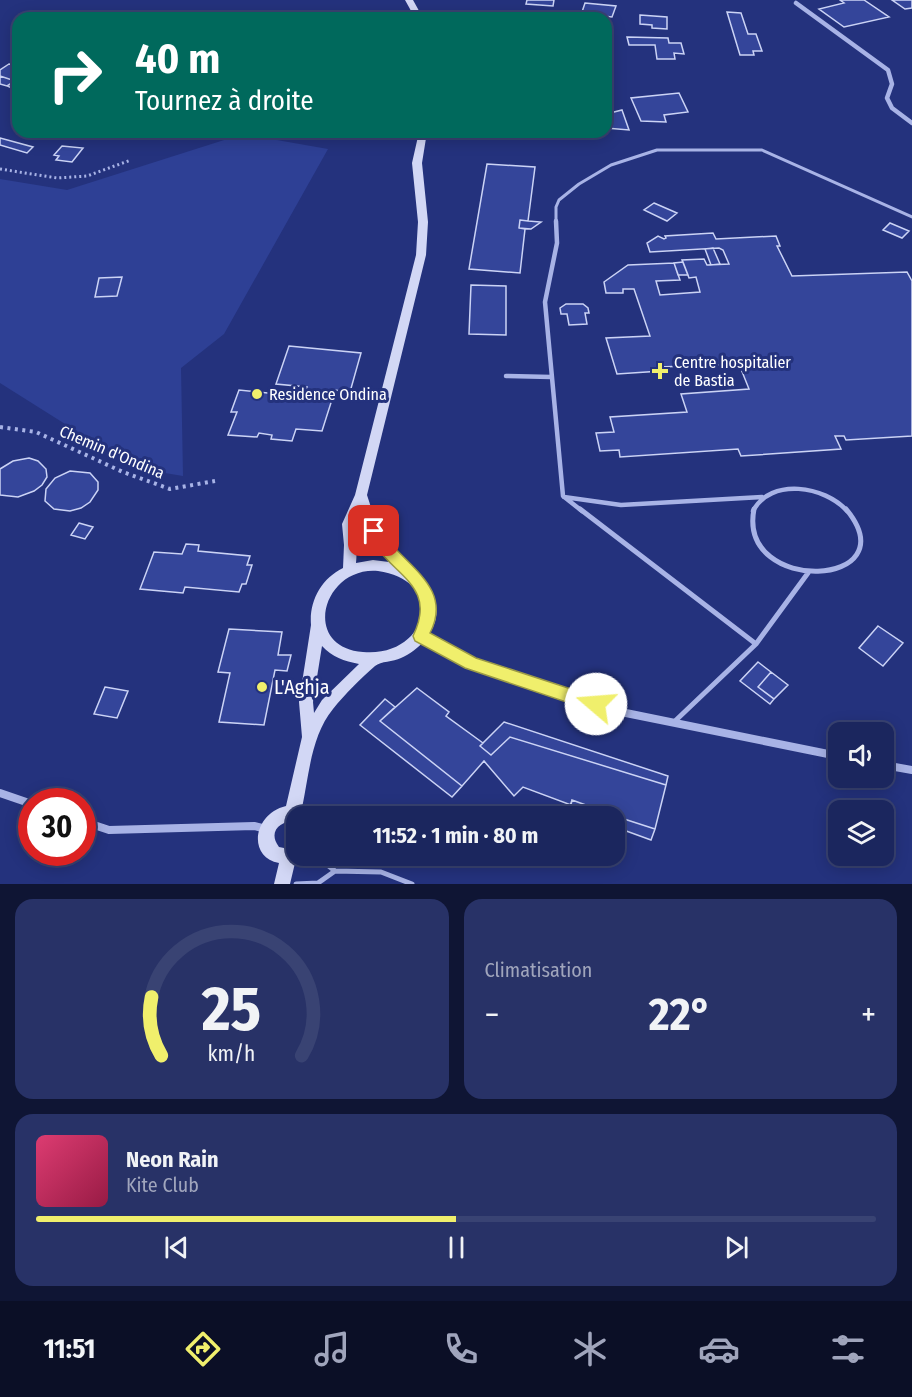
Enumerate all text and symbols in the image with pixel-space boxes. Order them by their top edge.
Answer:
text: 40 m [135,34,220,84]
icon: right [36,36,114,114]
text: Tournez à droite [135,85,314,117]
place label: Centre hospitalier de Bastia [674,353,791,390]
marker: Centre hospitalier de Bastia [651,362,669,380]
place label: Residence Ondina [269,385,387,404]
marker: Residence Ondina [250,387,264,401]
street label: Chemin d'Ondina [57,421,167,483]
pin [348,505,399,556]
icon: arrive [357,514,390,547]
position arrow [564,672,628,736]
place label: L'Aghja [274,675,330,699]
marker: L'Aghja [255,680,269,694]
map controls [828,722,894,866]
button: sound [828,722,894,788]
speed limit sign: 30 [18,788,96,866]
button: layers [828,800,894,866]
text: 11:52 · 1 min · 80 m [373,822,538,849]
text: Climatisation [485,958,592,982]
text: 25 [201,972,262,1047]
text: 22° [649,988,712,1042]
text: − [485,995,499,1035]
text: + [861,995,876,1035]
text: km/h [208,1041,256,1067]
text: Neon Rain [126,1146,219,1173]
text: Kite Club [126,1173,199,1197]
icon: previous [160,1231,193,1264]
icon: pause [440,1231,473,1264]
icon: next [720,1231,753,1264]
icon: directions [182,1328,224,1370]
icon: music [311,1328,353,1370]
icon: phone [440,1328,482,1370]
icon: climate [569,1328,611,1370]
icon: car [698,1328,740,1370]
icon: filters [827,1328,869,1370]
text: 11:51 [43,1333,95,1365]

